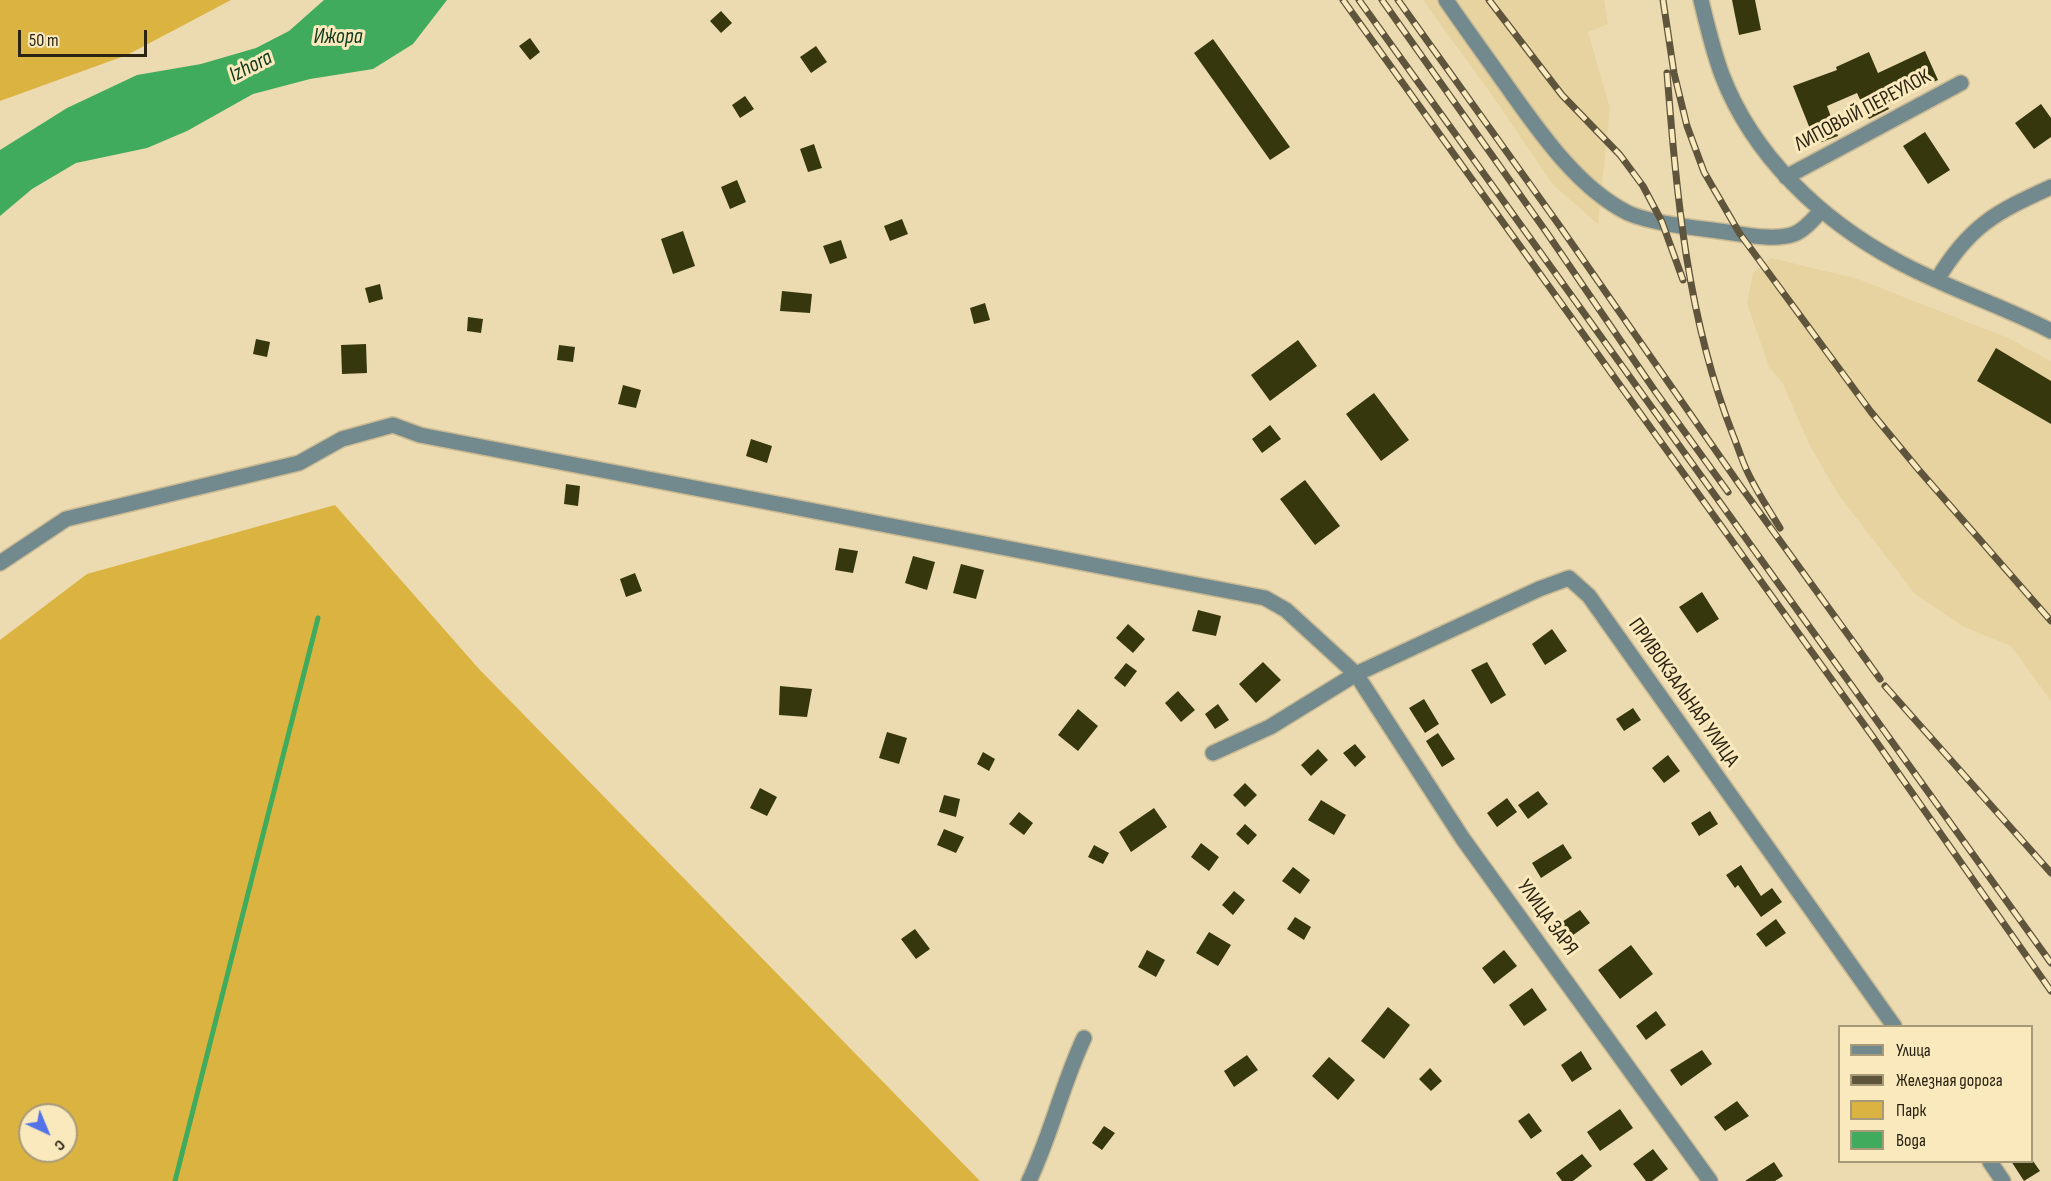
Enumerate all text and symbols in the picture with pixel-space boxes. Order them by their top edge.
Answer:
scale bar [21,18,150,56]
water label: Ижора [313,24,363,50]
text: 50 m [29,30,59,51]
water label: Izhora [225,45,277,89]
street label: ЛИПОВЫЙ ПЕРЕУЛОК [1791,65,1935,157]
street label: ПРИВОКЗАЛЬНАЯ УЛИЦА [1622,614,1744,772]
street label: УЛИЦА ЗАРЯ [1511,875,1583,961]
legend [1838,1025,2033,1163]
text: Улица [1896,1040,1931,1061]
text: Железная дорога [1896,1070,2003,1091]
text: Парк [1896,1100,1926,1121]
north arrow [18,1103,78,1163]
text: Вода [1896,1130,1926,1151]
text: С [50,1135,69,1155]

